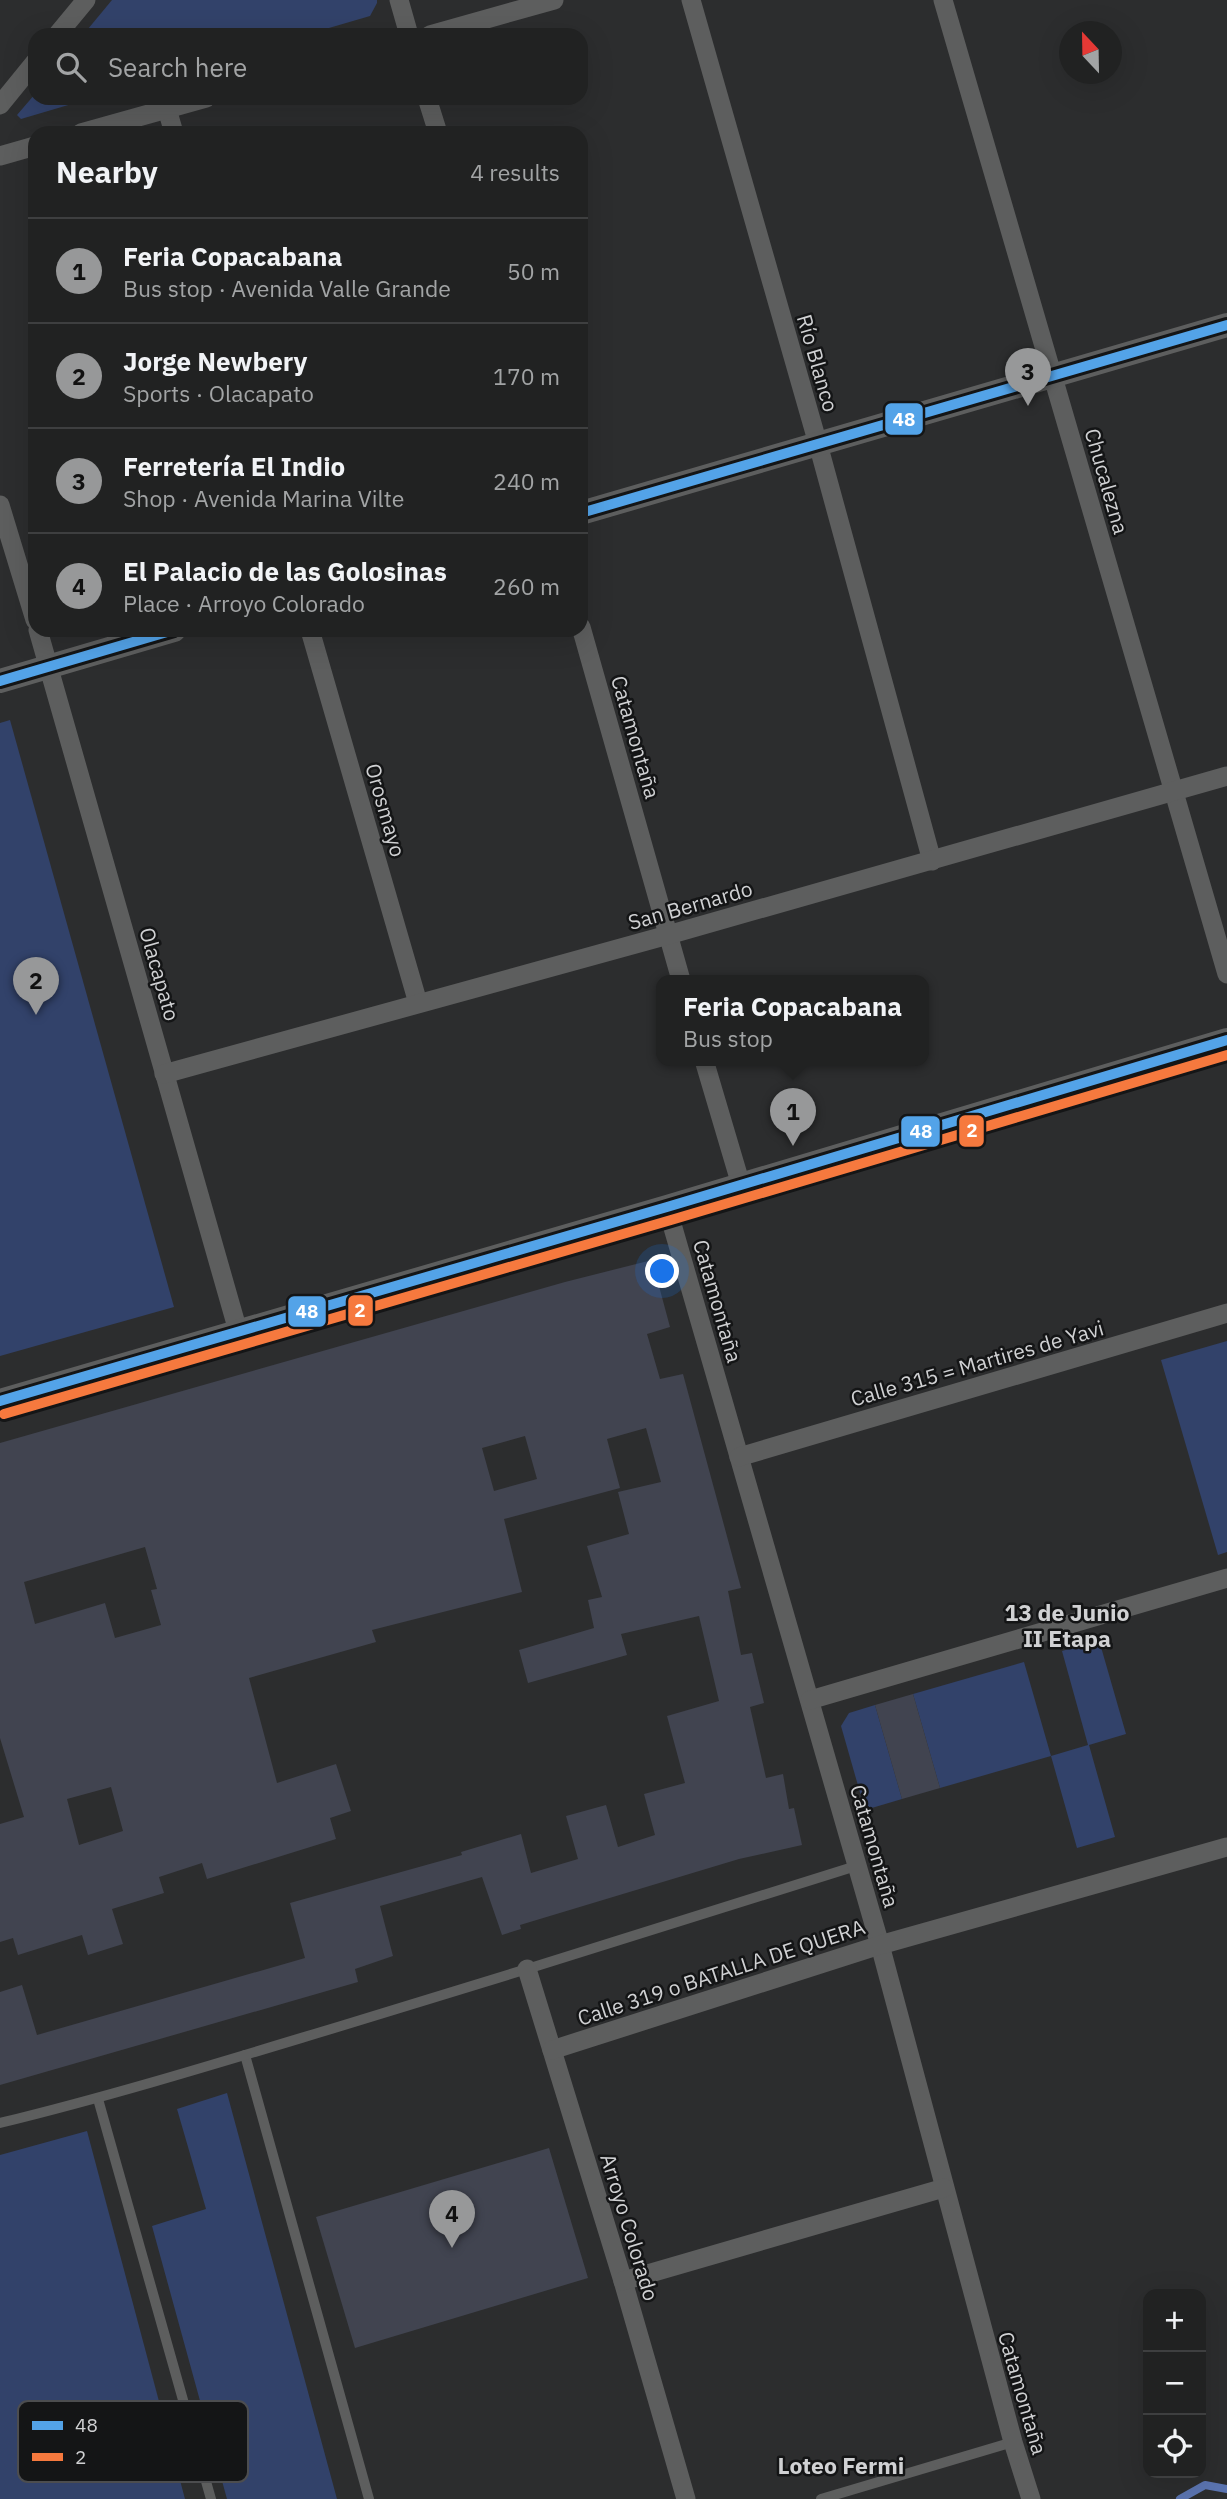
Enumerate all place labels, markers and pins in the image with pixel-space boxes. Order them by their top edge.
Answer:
pin: 3 [1005,348,1051,406]
pin: 2 [13,957,59,1015]
pin: 1 [770,1088,816,1146]
pin: 4 [429,2190,475,2248]

